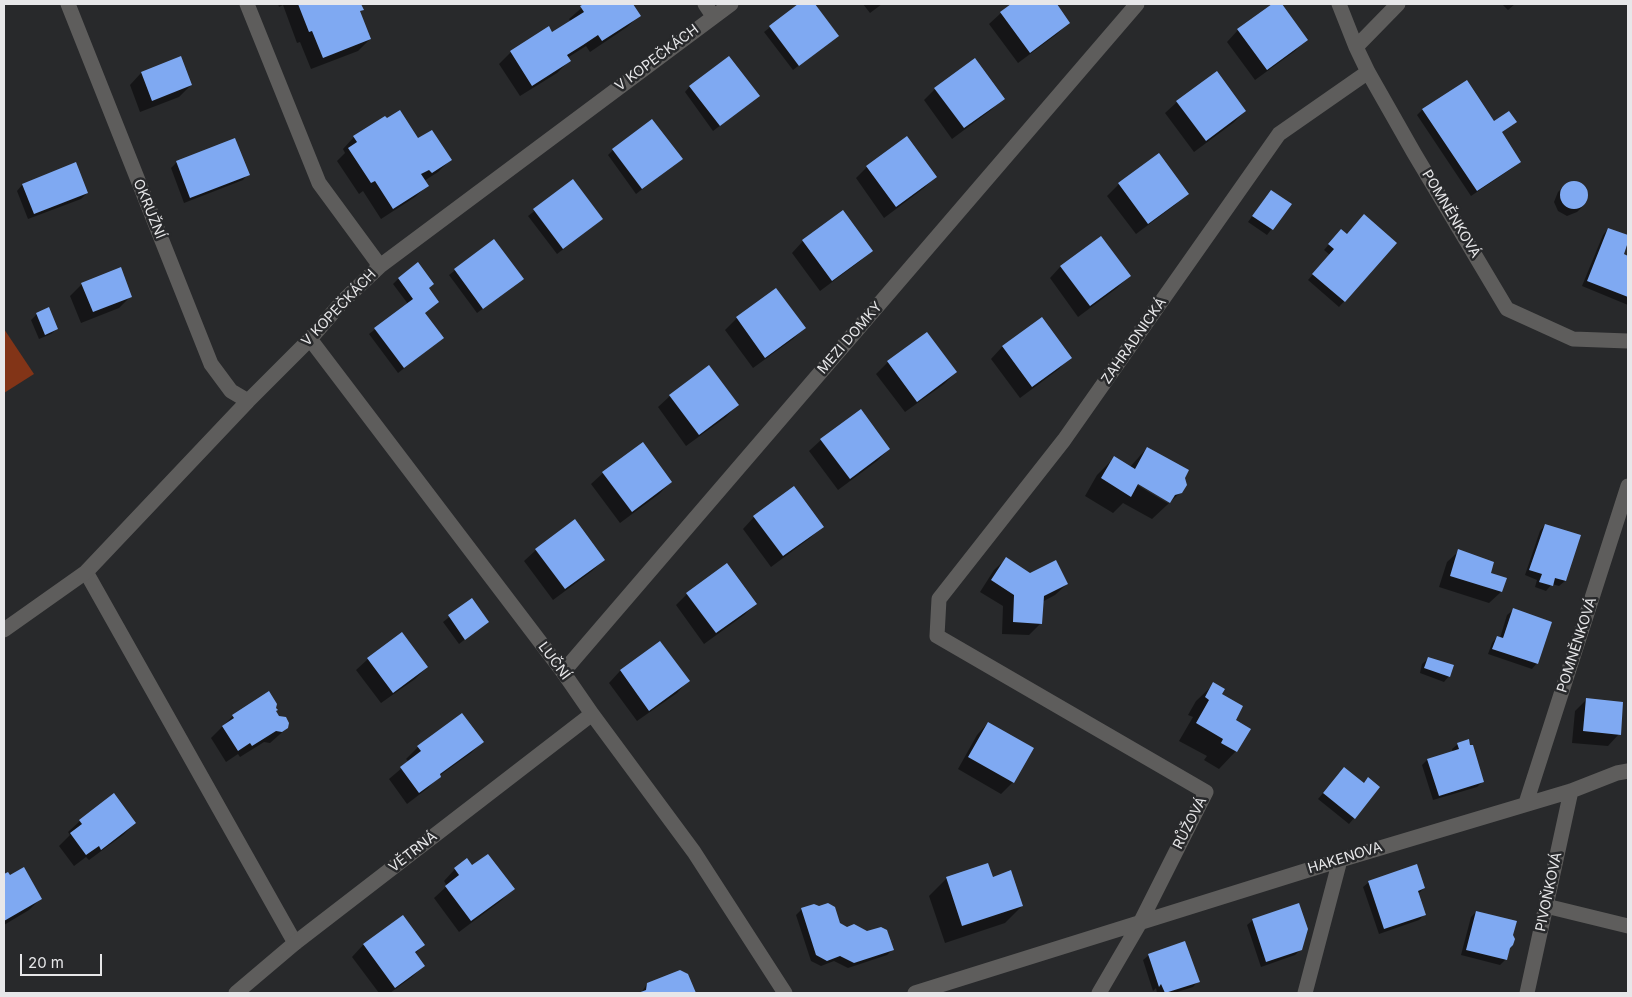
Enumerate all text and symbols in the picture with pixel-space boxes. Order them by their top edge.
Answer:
street label: V KOPEČKÁCH [612,21,702,95]
street label: POMNĚNKOVÁ [1418,167,1484,261]
street label: OKRUŽNÍ [129,177,169,241]
street label: V KOPEČKÁCH [298,266,380,350]
street label: ZAHRADNICKÁ [1098,295,1170,387]
street label: MEZI DOMKY [814,299,886,377]
street label: POMNĚNKOVÁ [1554,595,1600,695]
street label: LUČNÍ [534,639,574,683]
street label: RŮŽOVÁ [1170,794,1210,852]
street label: VĚTRNÁ [386,828,440,876]
street label: HAKENOVA [1306,839,1384,877]
street label: PIVOŇKOVÁ [1532,851,1566,933]
scale bar [22,944,105,976]
text: 20 m [28,953,64,972]

